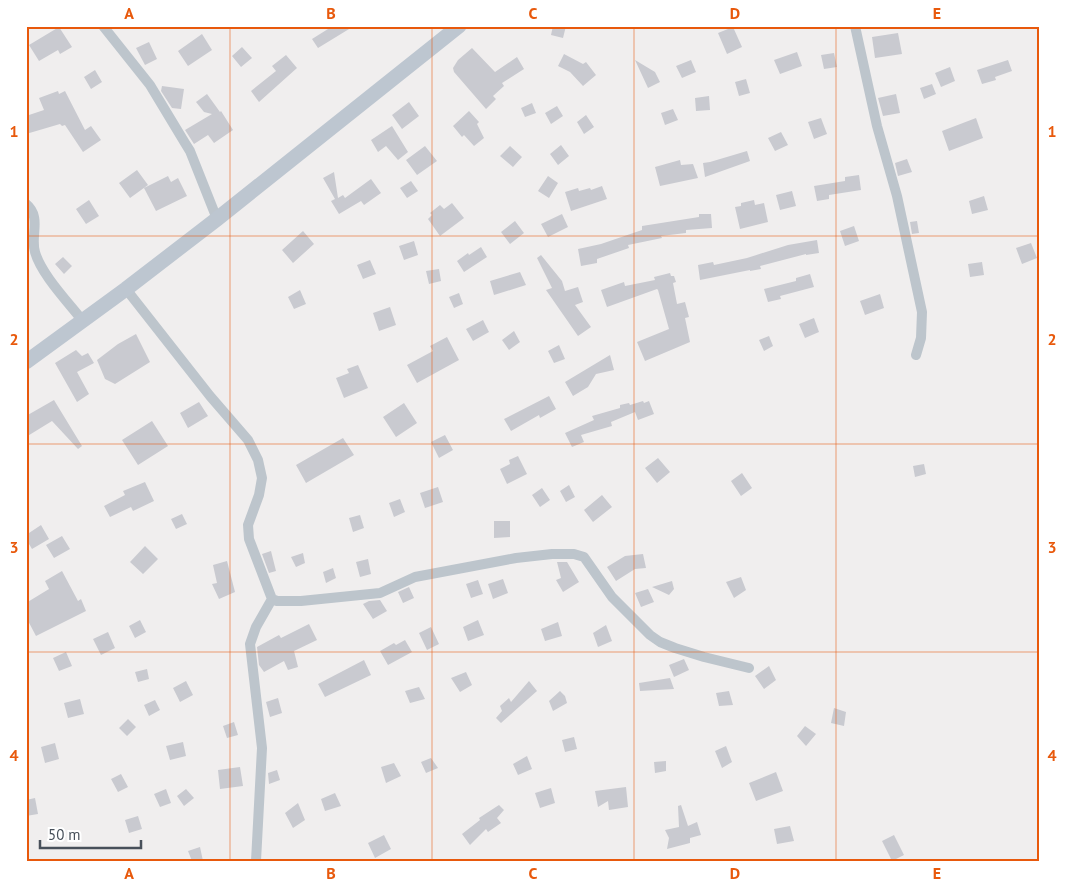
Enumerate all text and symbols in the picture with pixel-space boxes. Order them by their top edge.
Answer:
text: A [124,3,134,23]
text: B [326,3,336,23]
text: C [529,3,538,23]
text: D [730,3,740,23]
text: E [933,3,941,23]
text: 1 [9,121,19,141]
text: 1 [1047,121,1057,141]
text: 2 [9,329,19,349]
text: 2 [1047,329,1057,349]
text: 3 [9,537,19,557]
text: 3 [1047,537,1057,557]
text: 4 [9,745,19,765]
text: 4 [1047,745,1057,765]
scale bar [40,817,141,849]
text: 50 m [48,825,81,844]
text: A [124,863,134,883]
text: B [326,863,336,883]
text: C [529,863,538,883]
text: D [730,863,740,883]
text: E [933,863,941,883]

